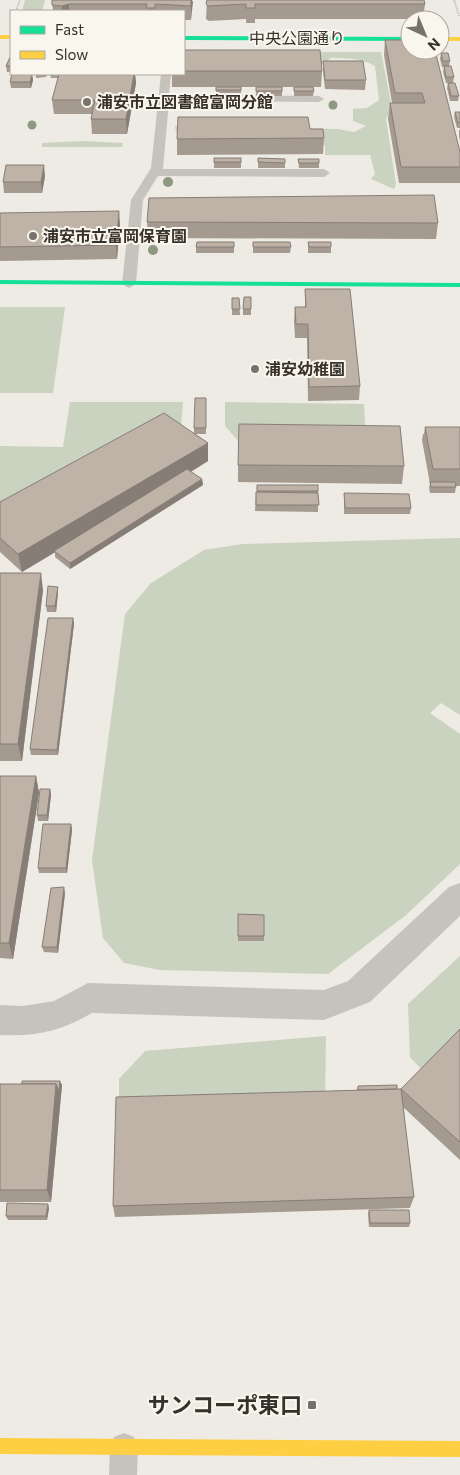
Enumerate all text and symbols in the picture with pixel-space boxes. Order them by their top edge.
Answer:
legend [10,10,185,75]
north arrow [400,10,450,60]
text: Fast [55,20,84,38]
street label: 中央公園通り [249,28,345,47]
text: N [425,35,444,54]
text: Slow [55,45,88,63]
place label: 浦安市立図書館富岡分館 [97,92,273,111]
marker: 浦安市立図書館富岡分館 [81,96,93,108]
place label: 浦安市立富岡保育園 [43,226,187,245]
marker: 浦安市立富岡保育園 [27,230,39,242]
place label: 浦安幼稚園 [265,359,345,378]
marker: 浦安幼稚園 [249,363,261,375]
place label: サンコーポ東口 [148,1391,302,1418]
marker: サンコーポ東口 [306,1399,318,1411]

